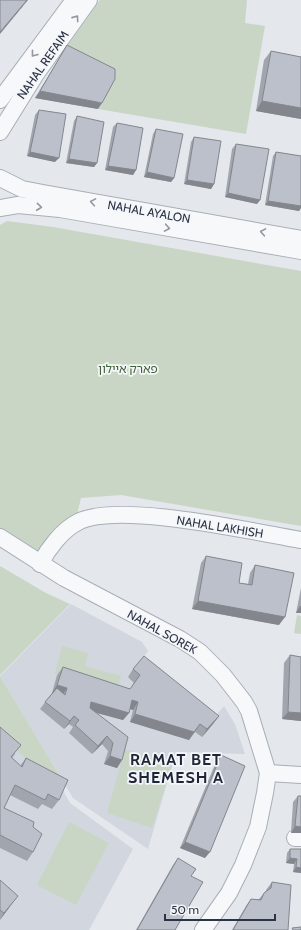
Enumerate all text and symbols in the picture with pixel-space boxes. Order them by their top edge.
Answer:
one-way arrow [71,15,79,22]
street label: NAHAL REFAIM [13,27,72,102]
one-way arrow [32,49,39,56]
street label: NAHAL AYALON [106,197,192,226]
one-way arrow [90,199,96,207]
one-way arrow [36,202,42,211]
one-way arrow [164,223,170,232]
one-way arrow [259,228,266,237]
park label: פארק איילון [98,361,158,376]
street label: NAHAL LAKHISH [176,512,265,541]
street label: NAHAL SOREK [125,606,200,657]
district label: RAMAT BET SHEMESH A [128,750,224,787]
scale bar [165,896,275,922]
text: 50 m [171,902,199,917]

